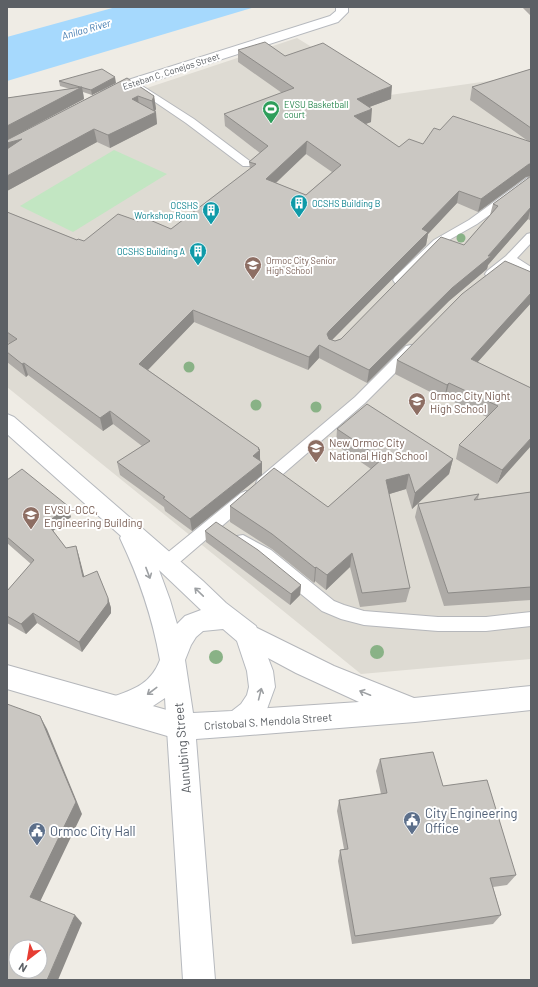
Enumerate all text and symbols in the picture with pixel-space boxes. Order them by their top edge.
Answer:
water label: Anilao River [60,16,112,42]
street label: Esteban C. Conejos Street [121,50,221,92]
sports icon: EVSU Basketball court [261,99,281,124]
place label: EVSU Basketball court [284,99,348,120]
building icon: OCSHS Building B [289,193,309,218]
place label: OCSHS Building B [312,198,380,209]
place label: OCSHS Workshop Room [134,200,198,221]
building icon: OCSHS Workshop Room [201,200,221,225]
building icon: OCSHS Building A [188,241,208,266]
place label: OCSHS Building A [117,246,186,257]
school or university icon: Ormoc City Senior High School [243,255,263,280]
place label: Ormoc City Senior High School [266,255,337,276]
place label: Ormoc City Night High School [430,389,511,415]
school or university icon: Ormoc City Night High School [407,391,427,416]
place label: New Ormoc City National High School [329,436,428,462]
school or university icon: New Ormoc City National High School [306,438,326,463]
place label: EVSU-OCC, Engineering Building [44,503,142,529]
school or university icon: EVSU-OCC, Engineering Building [21,505,41,530]
one-way arrow [145,566,153,578]
one-way arrow [194,587,204,597]
one-way arrow [147,687,158,695]
one-way arrow [257,687,264,700]
one-way arrow [360,688,372,696]
street label: Aunubing Street [170,702,194,794]
street label: Cristobal S. Mendola Street [203,710,333,732]
place label: City Engineering Office [425,805,518,836]
public building icon: City Engineering Office [402,810,422,835]
public building icon: Ormoc City Hall [27,821,47,846]
place label: Ormoc City Hall [50,823,136,839]
north arrow [8,939,48,979]
text: N [16,961,29,975]

